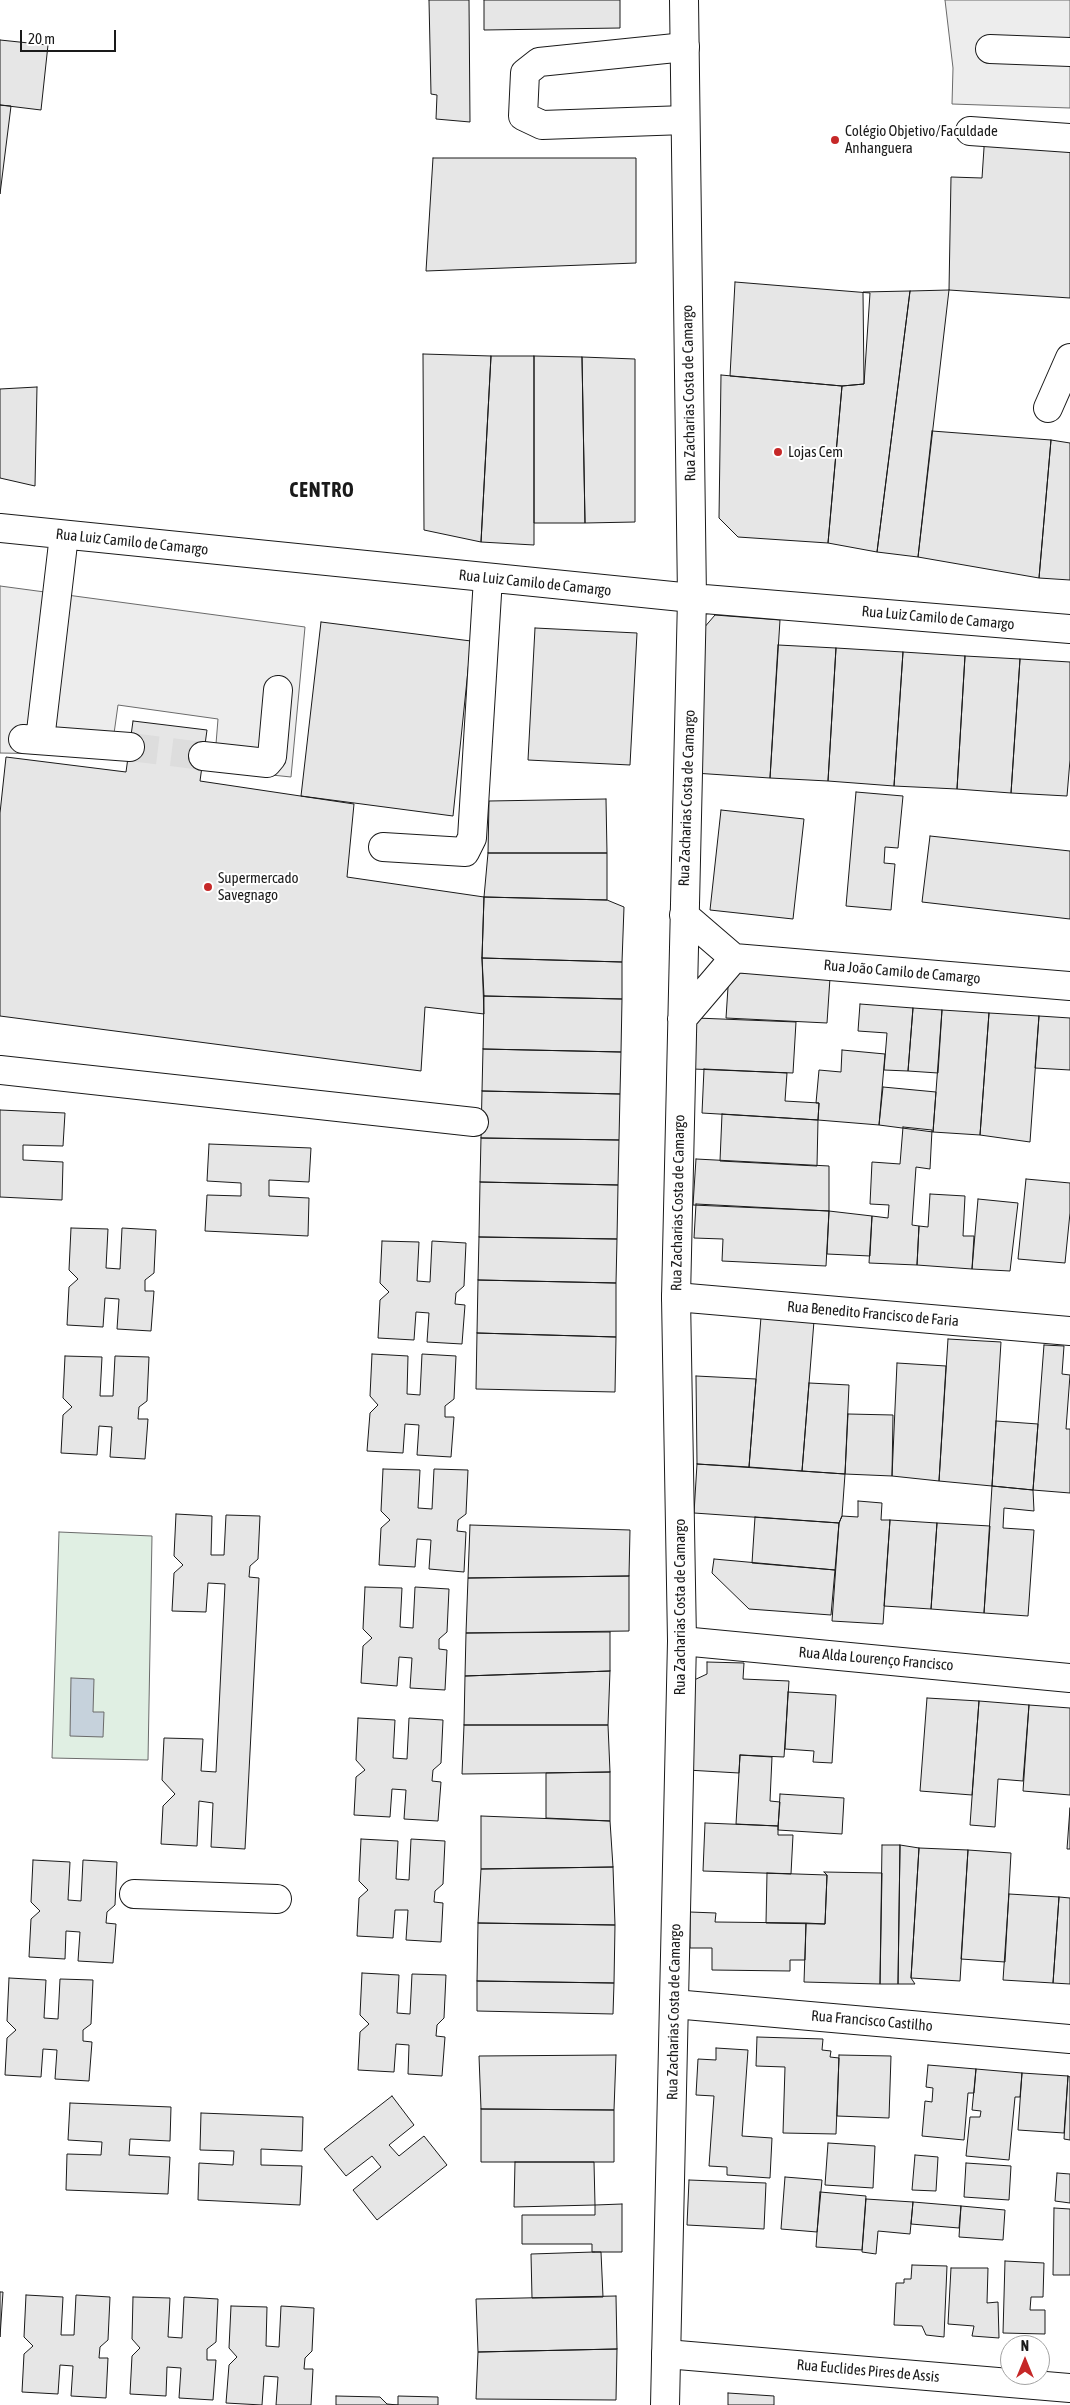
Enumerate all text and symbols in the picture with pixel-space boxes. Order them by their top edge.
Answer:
scale bar [22,20,119,52]
text: 20 m [28,30,55,47]
place label: Colégio Objetivo/Faculdade Anhanguera [845,122,998,157]
marker: Colégio Objetivo/Faculdade Anhanguera [829,134,841,146]
street label: Rua Zacharias Costa de Camargo [678,305,700,481]
place label: Lojas Cem [788,443,843,461]
marker: Lojas Cem [772,446,784,458]
district label: CENTRO [288,479,356,503]
street label: Rua Luiz Camilo de Camargo [55,525,209,559]
street label: Rua Luiz Camilo de Camargo [458,566,612,600]
street label: Rua Luiz Camilo de Camargo [861,602,1015,634]
street label: Rua Zacharias Costa de Camargo [675,709,699,887]
place label: Supermercado Savegnago [218,869,299,904]
marker: Supermercado Savegnago [202,881,214,893]
street label: Rua João Camilo de Camargo [823,956,981,988]
street label: Rua Zacharias Costa de Camargo [667,1115,689,1291]
street label: Rua Benedito Francisco de Faria [786,1298,960,1330]
street label: Rua Zacharias Costa de Camargo [671,1519,689,1695]
street label: Rua Alda Lourenço Francisco [798,1643,954,1675]
street label: Rua Zacharias Costa de Camargo [663,1924,685,2100]
street label: Rua Francisco Castilho [810,2007,934,2035]
north arrow [1000,2335,1050,2385]
text: N [1021,2338,1029,2354]
street label: Rua Euclides Pires de Assis [796,2356,940,2386]

